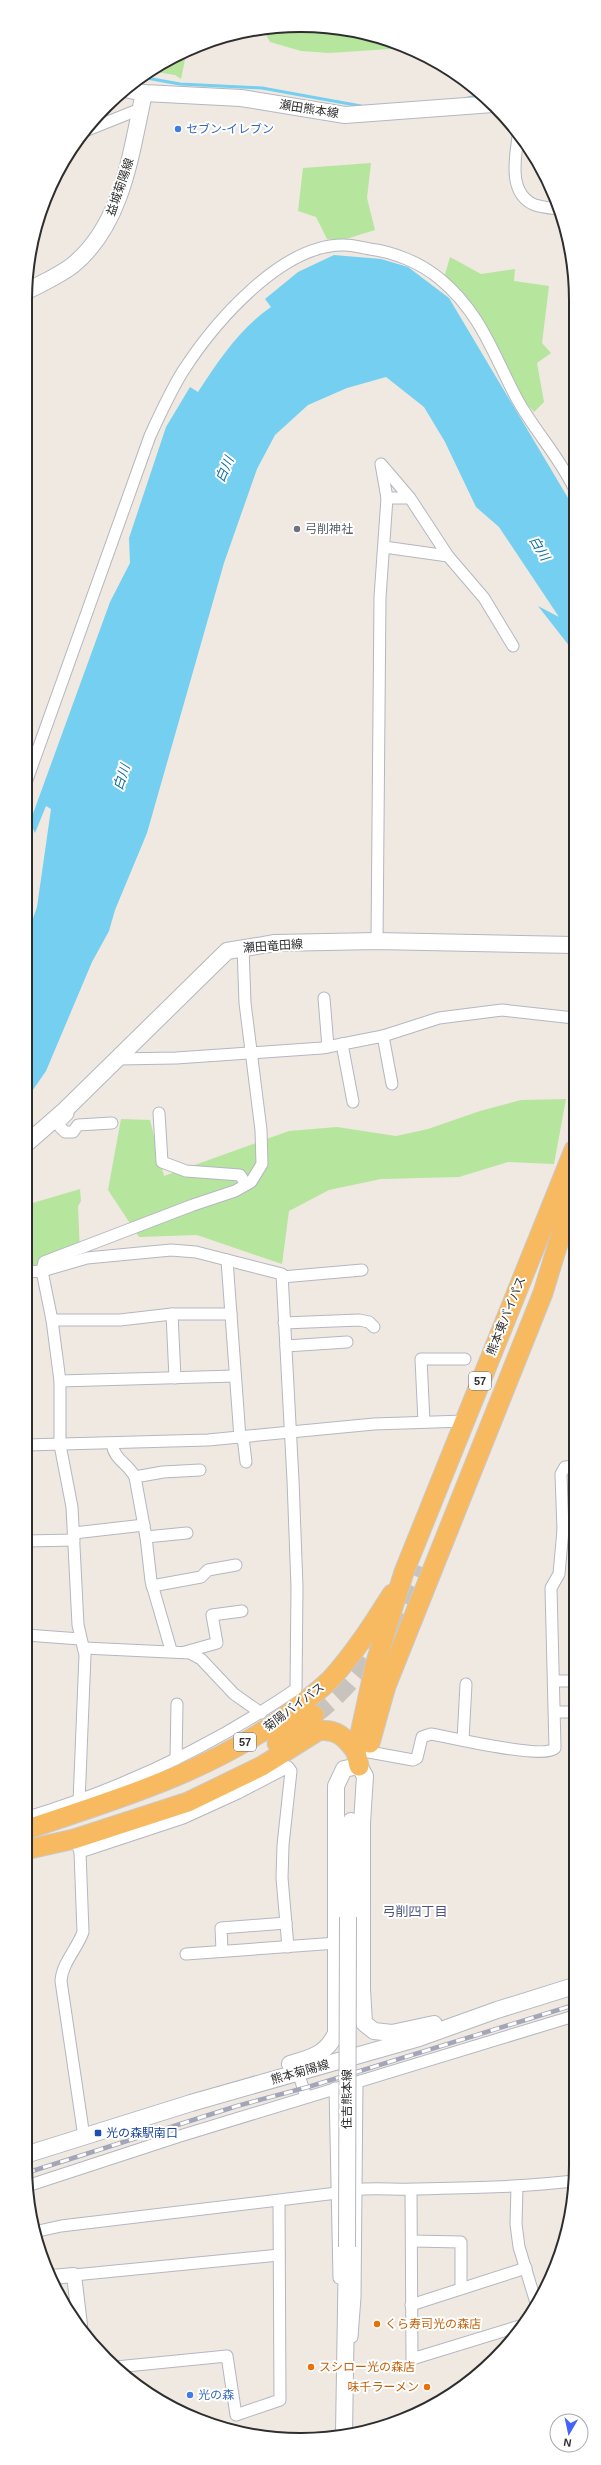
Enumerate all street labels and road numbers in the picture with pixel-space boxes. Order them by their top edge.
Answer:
street label: 瀬田熊本線 [278,97,340,121]
street label: 益城菊陽線 [104,156,136,218]
street label: 瀬田竜田線 [243,937,303,955]
street label: 熊本東バイパス [484,1275,528,1357]
road number: 57 [469,1372,491,1390]
street label: 菊陽バイパス [261,1680,327,1734]
road number: 57 [234,1733,256,1751]
street label: 熊本菊陽線 [269,2057,331,2087]
street label: 住吉熊本線 [340,2069,354,2129]

